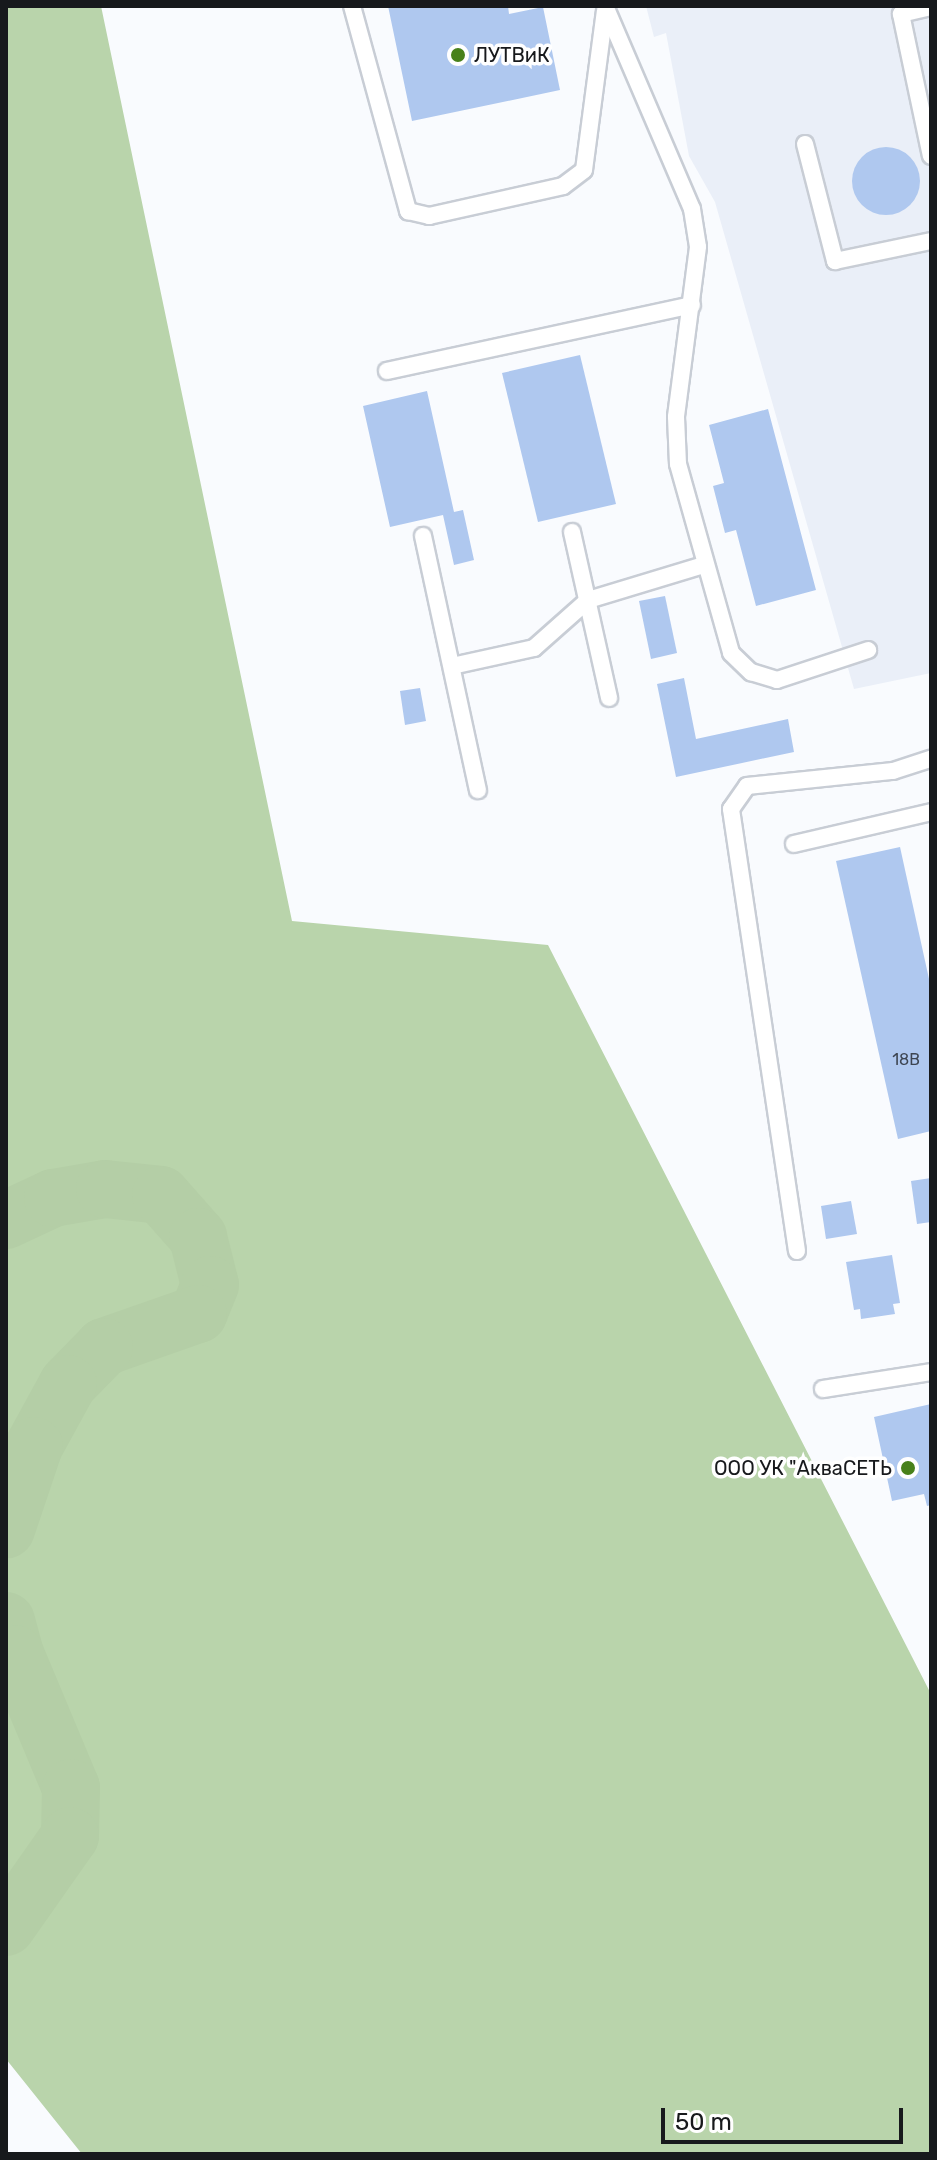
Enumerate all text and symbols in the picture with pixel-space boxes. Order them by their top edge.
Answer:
place label: ЛУТВиК [474,43,550,67]
marker: ЛУТВиК [449,46,467,64]
house number: 18В [892,1050,920,1070]
place label: ООО УК "АкваСЕТЬ [714,1456,892,1480]
marker: ООО УК "АкваСЕТЬ [899,1459,917,1477]
scale bar [665,2092,907,2142]
text: 50 m [675,2108,732,2136]

